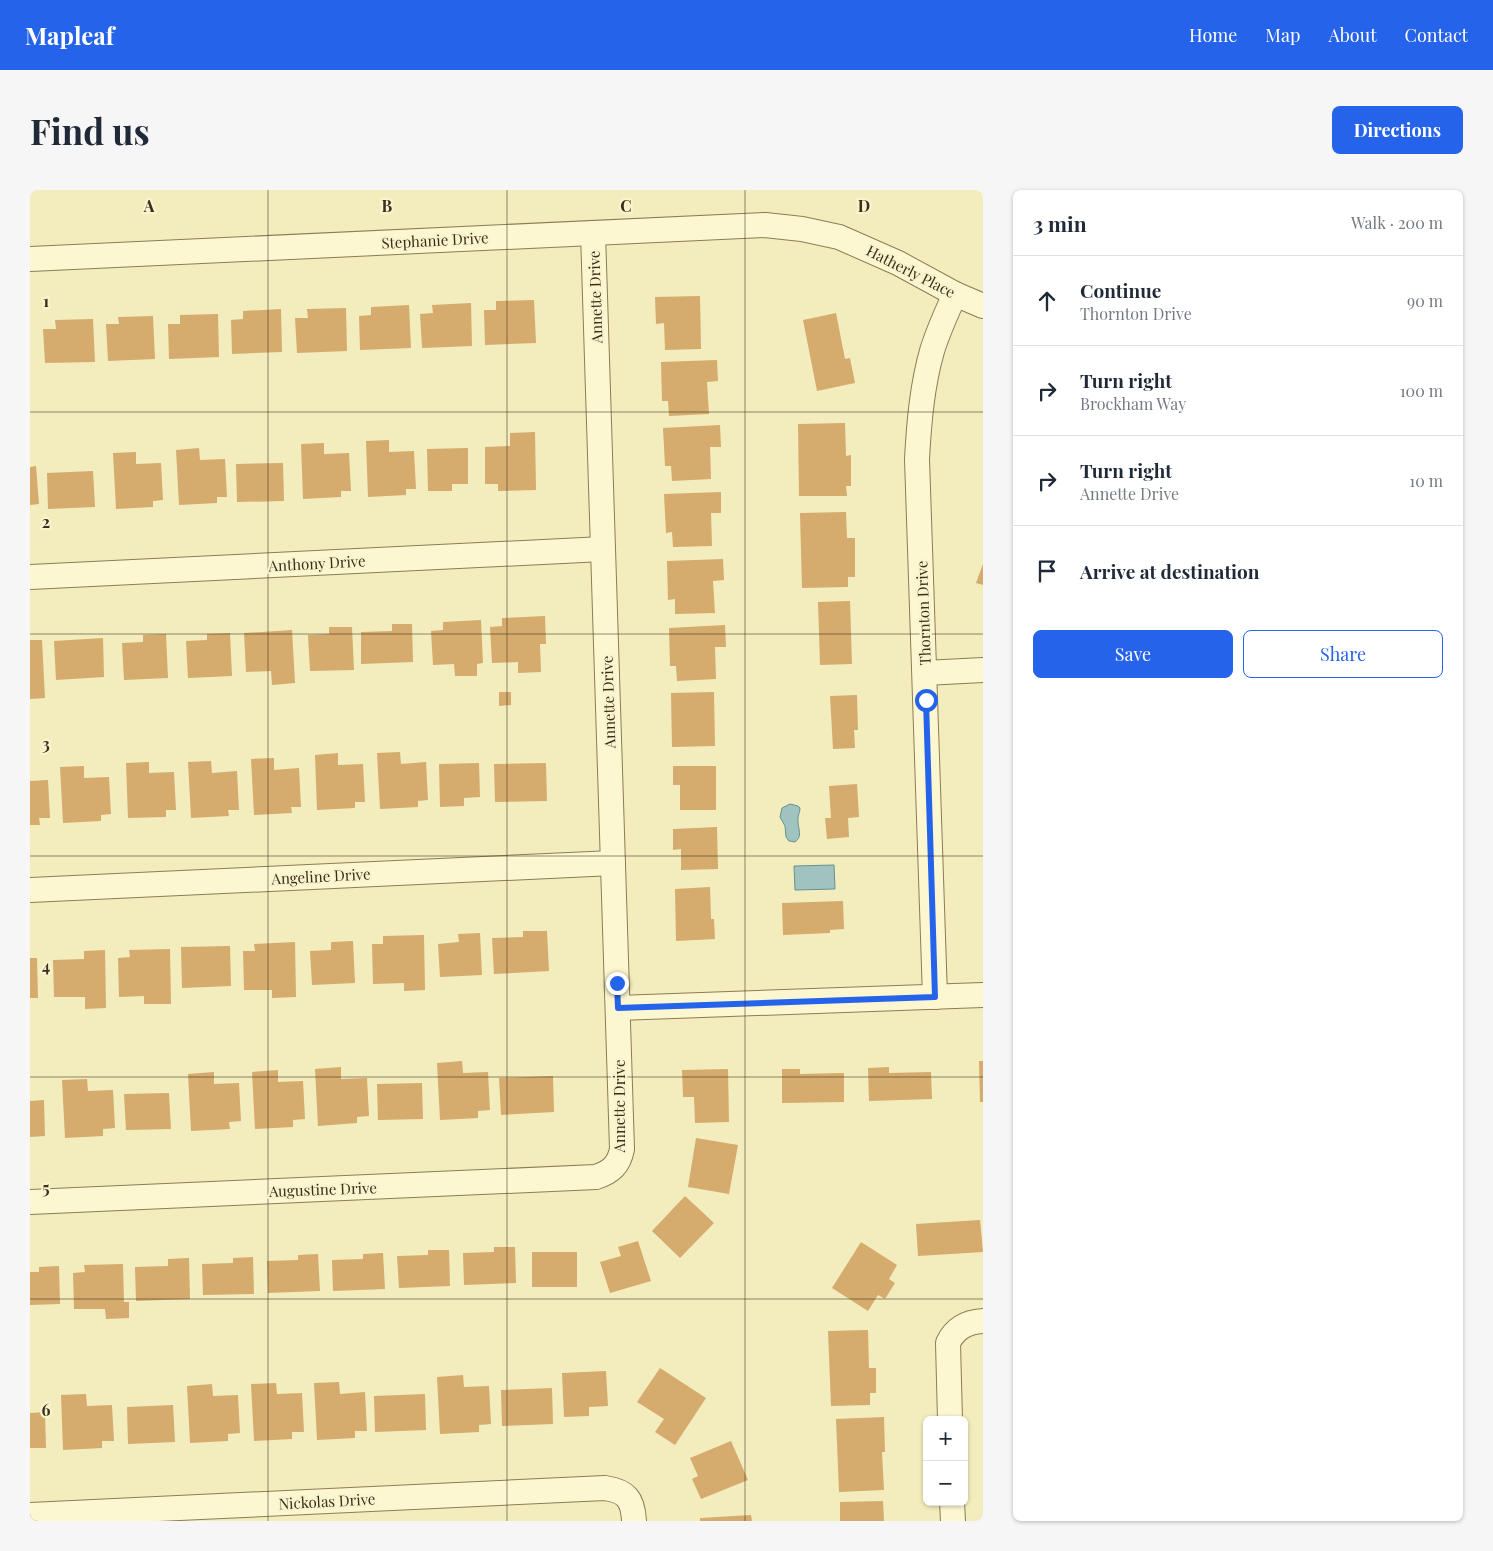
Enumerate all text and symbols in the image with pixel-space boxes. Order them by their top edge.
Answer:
text: Mapleaf [25,19,114,51]
text: Home [1189,23,1237,47]
text: Map [1265,23,1300,47]
text: About [1328,23,1377,47]
text: Contact [1405,23,1468,47]
button: Directions [1332,106,1463,154]
text: Find us [30,107,150,154]
text: A [143,195,155,216]
text: B [382,195,393,216]
text: C [620,195,632,216]
text: D [858,195,870,216]
text: 3 min [1033,209,1087,237]
text: Walk · 200 m [1351,212,1443,233]
street label: Stephanie Drive [381,227,489,253]
street label: Hatherly Place [863,240,959,302]
street label: Annette Drive [583,250,607,345]
text: Continue [1080,277,1161,303]
icon: ahead [1033,287,1061,315]
text: 1 [43,290,49,311]
text: 90 m [1407,290,1443,311]
text: Thornton Drive [1080,303,1192,324]
text: Turn right [1080,367,1172,393]
icon: right [1033,377,1061,405]
text: 100 m [1400,380,1443,401]
text: Brockham Way [1080,393,1186,414]
text: Turn right [1080,457,1172,483]
icon: right [1033,467,1061,495]
text: 10 m [1409,470,1443,491]
text: Annette Drive [1080,483,1179,504]
text: 2 [42,511,50,532]
street label: Anthony Drive [267,550,366,576]
icon: arrive [1033,557,1061,585]
text: Arrive at destination [1080,558,1260,584]
street label: Thornton Drive [911,560,935,666]
button: Save [1033,630,1233,678]
button: Share [1243,630,1443,678]
street label: Annette Drive [596,655,620,750]
route start [915,689,938,712]
text: 3 [42,733,50,754]
street label: Angeline Drive [270,863,371,889]
text: 4 [42,955,50,976]
route end [606,972,629,995]
street label: Annette Drive [609,1059,629,1154]
text: 5 [42,1177,50,1198]
street label: Augustine Drive [268,1177,377,1201]
text: 6 [42,1399,51,1420]
map controls [923,1416,968,1506]
button: + [923,1416,968,1461]
button: − [923,1461,968,1506]
street label: Nickolas Drive [278,1488,376,1514]

